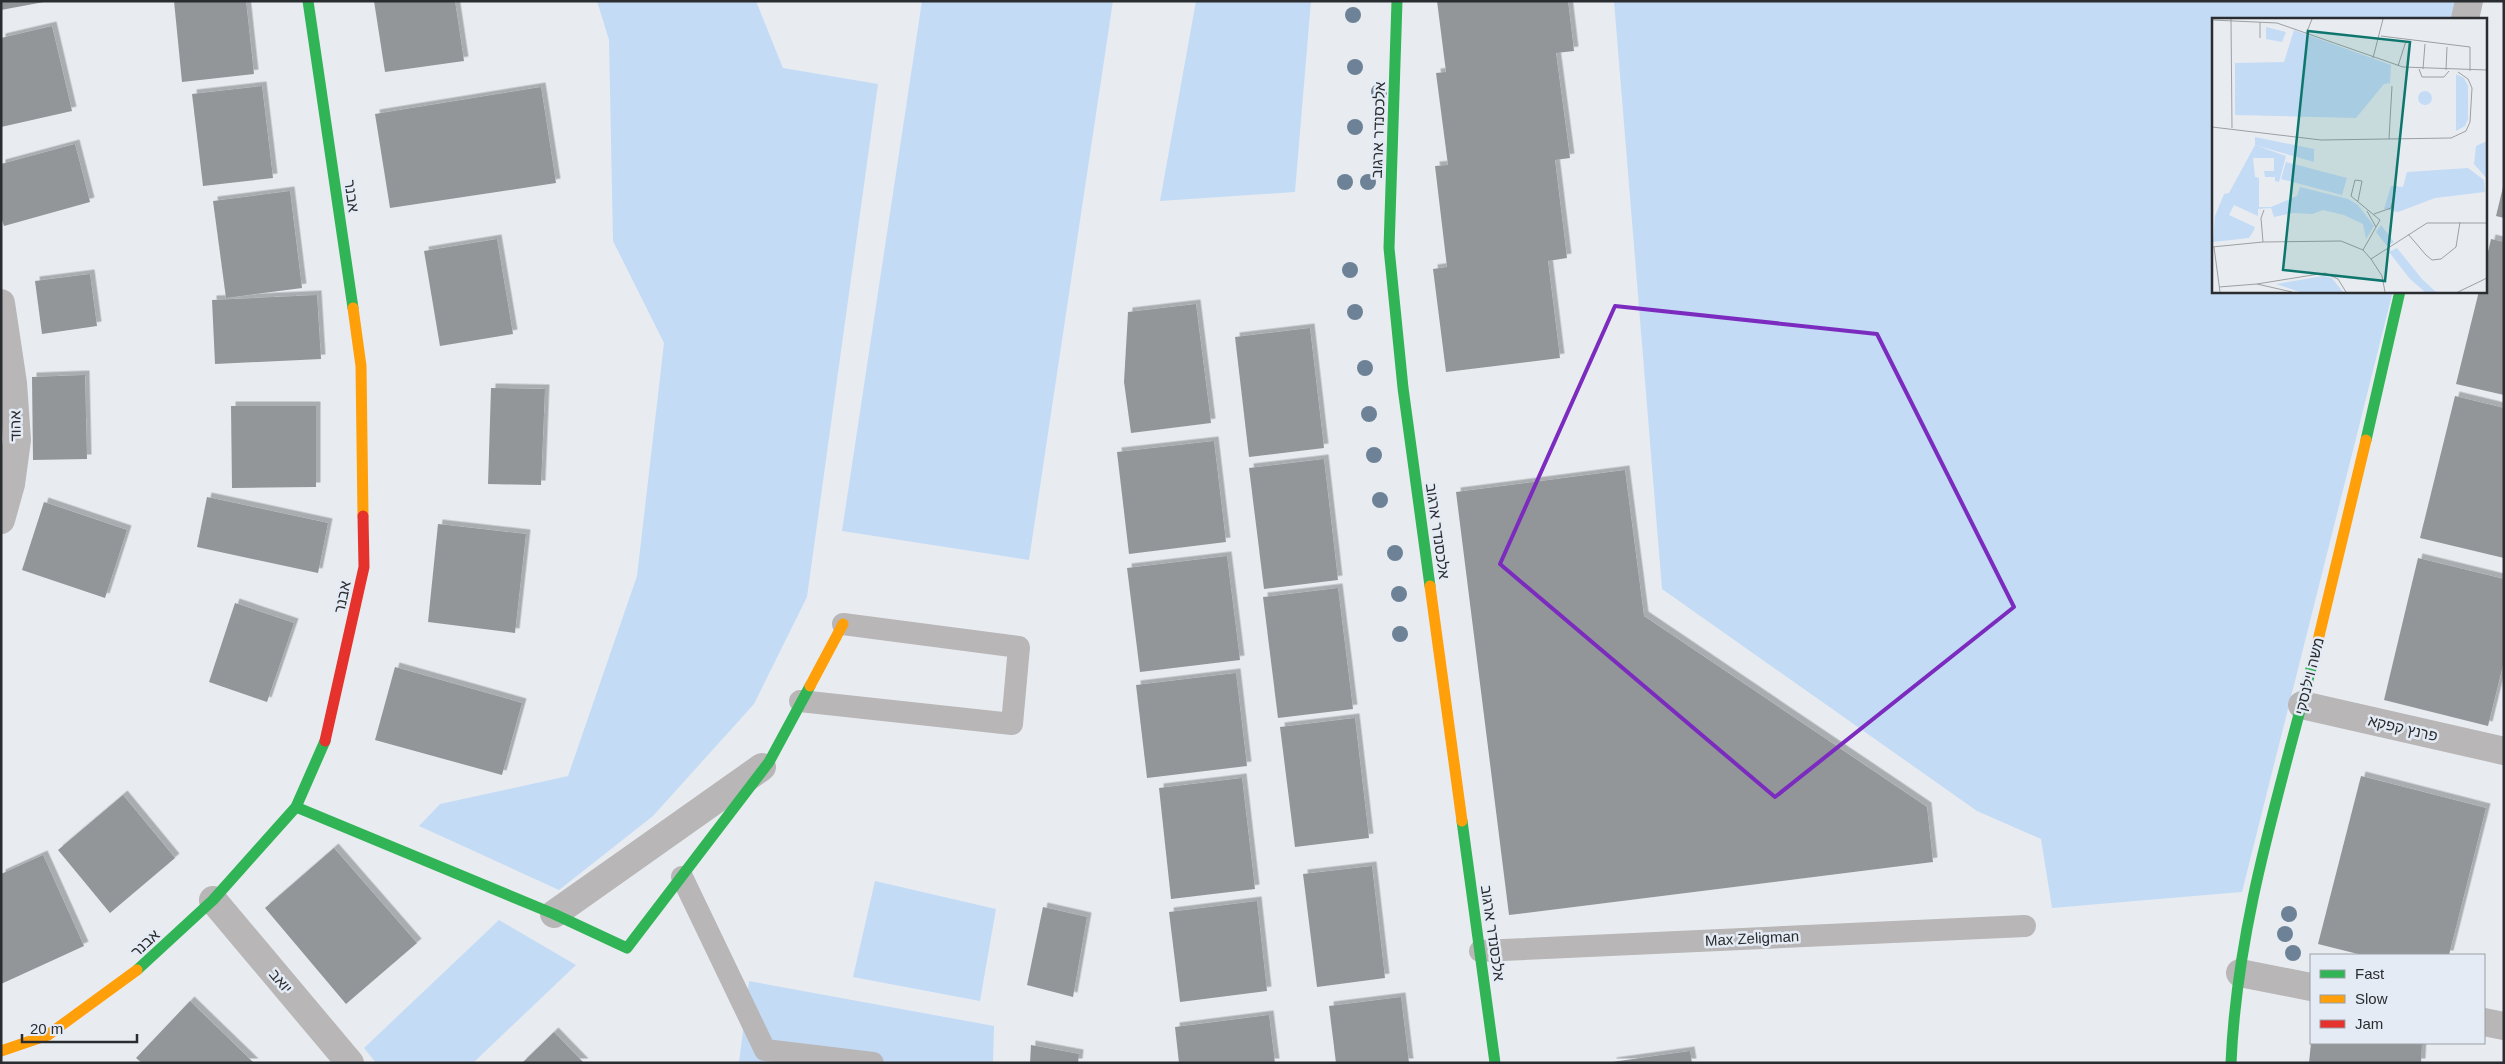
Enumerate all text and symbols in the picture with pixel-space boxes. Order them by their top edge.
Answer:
inset map [2212,18,2488,292]
street label: אלכסנדר ארגוב [1368,81,1388,179]
street label: אבנר [341,179,363,214]
street label: אהוד [6,410,24,442]
street label: אלכסנדר ארגוב [1423,482,1453,581]
street label: אבנר [330,579,354,615]
street label: משה וילנסקי [2291,636,2327,716]
street label: פרנץ קפקא [2366,712,2440,744]
street label: אלכסנדר ארגוב [1478,884,1508,983]
street label: אבנר [127,925,163,960]
street label: Max Zeligman [1705,927,1799,949]
legend [2310,954,2485,1044]
text: Fast [2355,965,2385,982]
street label: יואב [266,966,296,996]
text: Slow [2355,990,2388,1007]
scale bar [22,1012,138,1044]
text: Jam [2355,1015,2383,1032]
text: 20 m [30,1020,63,1037]

